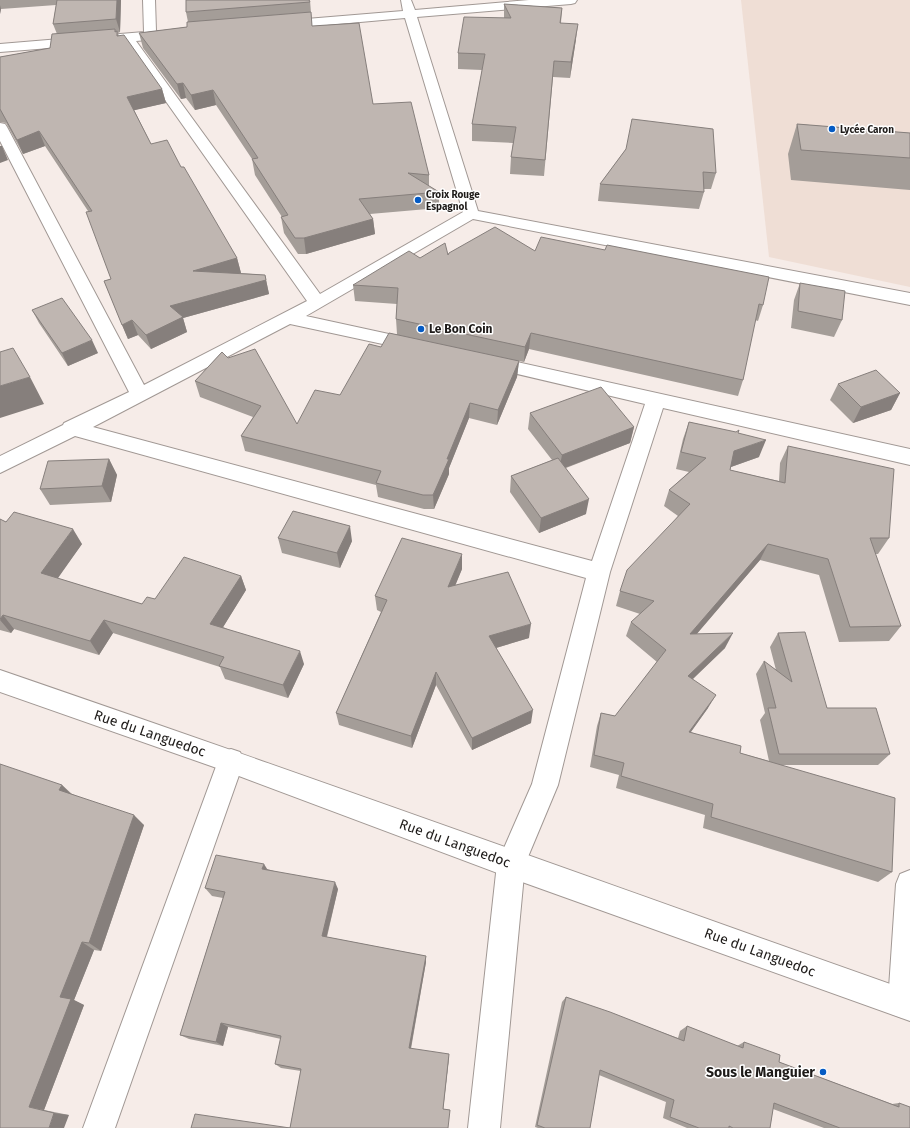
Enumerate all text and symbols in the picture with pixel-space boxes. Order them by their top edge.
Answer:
place label: Lycée Caron [840,123,894,136]
marker: Lycée Caron [827,124,837,134]
place label: Croix Rouge Espagnol [426,189,480,213]
marker: Croix Rouge Espagnol [413,195,423,205]
place label: Le Bon Coin [429,322,493,336]
marker: Le Bon Coin [416,324,426,334]
street label: Rue du Languedoc [92,706,208,761]
street label: Rue du Languedoc [397,815,513,872]
street label: Rue du Languedoc [702,924,818,981]
place label: Sous le Manguier [706,1064,815,1081]
marker: Sous le Manguier [818,1067,828,1077]

